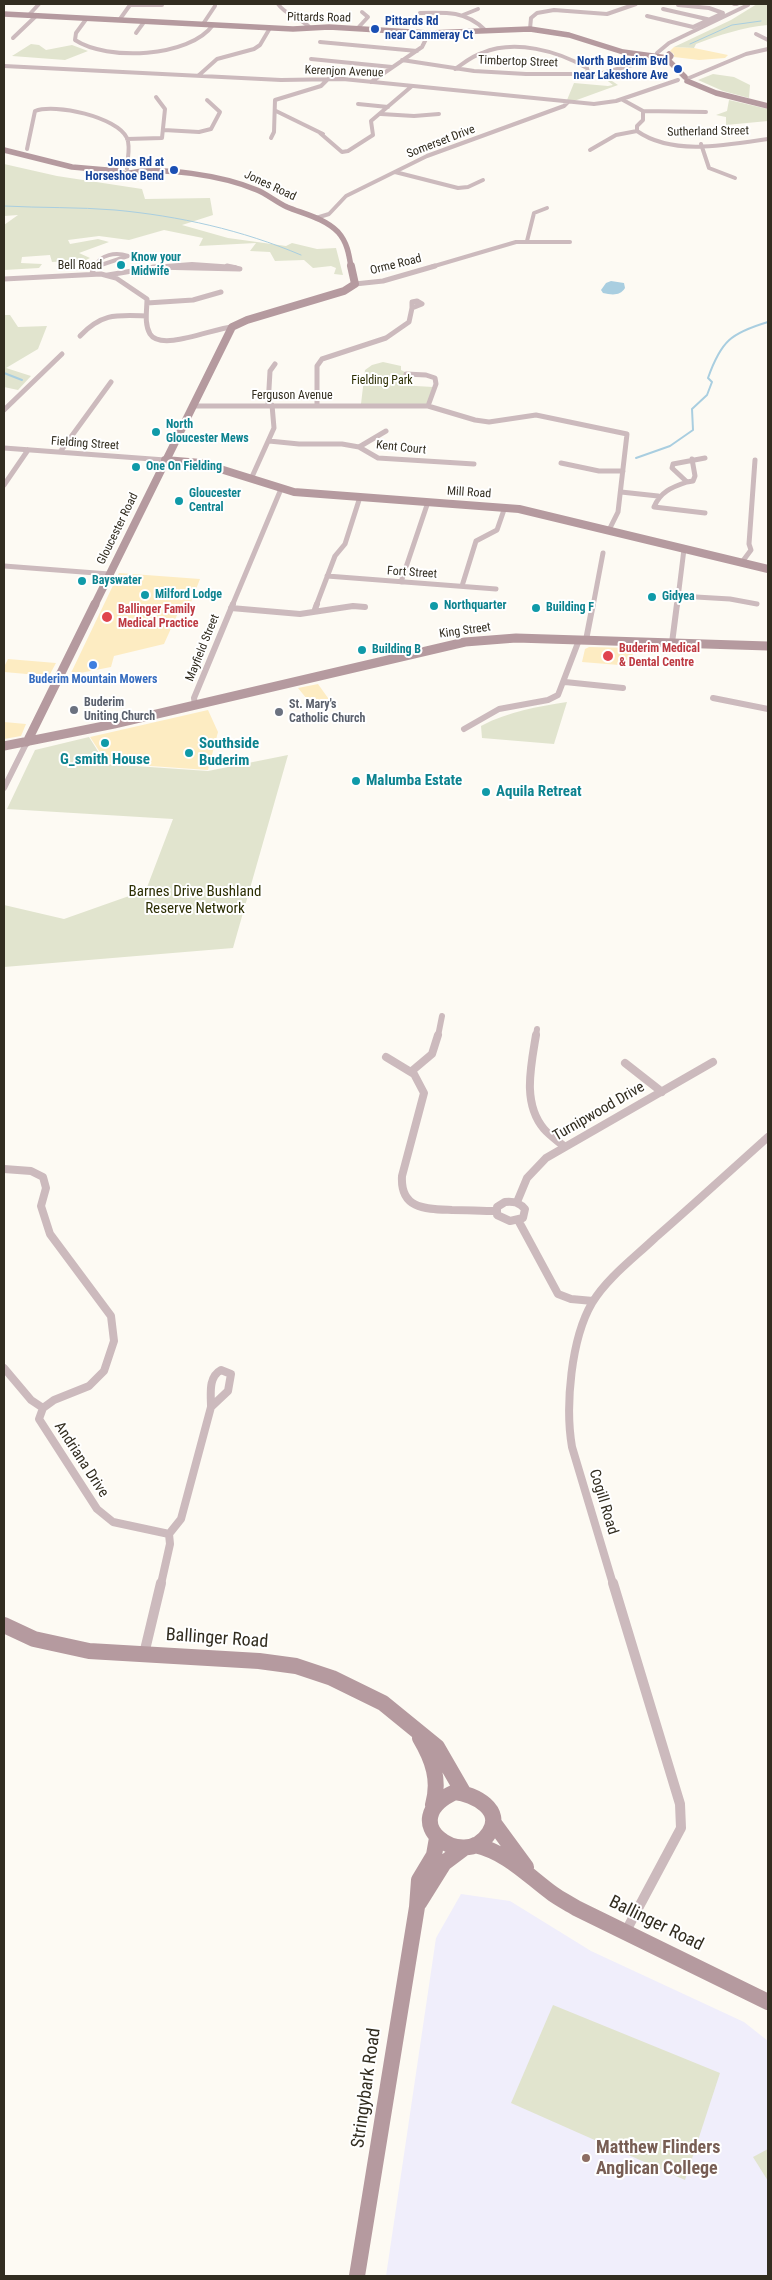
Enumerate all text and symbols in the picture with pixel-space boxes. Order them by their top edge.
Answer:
street label: Pittards Road [287,10,351,26]
place label: Pittards Rd near Cammeray Ct [385,15,473,43]
marker: Pittards Rd near Cammeray Ct [369,23,381,35]
street label: Timbertop Street [478,53,558,71]
place label: North Buderim Bvd near Lakeshore Ave [574,55,668,83]
street label: Kerenjon Avenue [304,63,384,81]
marker: North Buderim Bvd near Lakeshore Ave [672,63,684,75]
street label: Somerset Drive [405,122,477,162]
street label: Sutherland Street [667,124,749,140]
place label: Jones Rd at Horseshoe Bend [85,156,164,184]
marker: Jones Rd at Horseshoe Bend [168,164,180,176]
street label: Jones Road [242,168,298,204]
place label: Know your Midwife [131,251,181,279]
street label: Orme Road [369,252,423,278]
street label: Bell Road [58,259,102,273]
marker: Know your Midwife [115,259,127,271]
park label: Fielding Park [351,374,413,388]
street label: Ferguson Avenue [251,389,333,403]
place label: North Gloucester Mews [166,418,249,446]
marker: North Gloucester Mews [150,426,162,438]
street label: Fielding Street [50,434,120,454]
street label: Kent Court [375,438,427,458]
place label: One On Fielding [146,460,222,474]
marker: One On Fielding [130,461,142,473]
street label: Mill Road [446,484,492,502]
place label: Gloucester Central [189,487,241,515]
street label: Gloucester Road [94,491,142,567]
marker: Gloucester Central [173,495,185,507]
street label: Fort Street [387,564,437,582]
place label: Bayswater [92,574,142,588]
marker: Bayswater [76,575,88,587]
place label: Milford Lodge [155,588,222,602]
marker: Milford Lodge [139,589,151,601]
place label: Gidyea [662,590,695,604]
marker: Gidyea [646,591,658,603]
place label: Northquarter [444,599,506,613]
marker: Northquarter [428,600,440,612]
place label: Building F [546,601,594,615]
marker: Building F [530,602,542,614]
place label: Ballinger Family Medical Practice [118,603,199,631]
marker: Ballinger Family Medical Practice [100,610,114,624]
street label: Mayfield Street [183,612,223,684]
street label: King Street [438,620,492,642]
place label: Buderim Medical & Dental Centre [619,642,700,670]
place label: Building B [372,643,421,657]
marker: Building B [356,644,368,656]
marker: Buderim Medical & Dental Centre [601,649,615,663]
marker: Buderim Mountain Mowers [87,659,99,671]
place label: Buderim Mountain Mowers [29,673,157,687]
place label: Buderim Uniting Church [84,696,155,724]
place label: St. Mary's Catholic Church [289,698,365,726]
marker: Buderim Uniting Church [68,704,80,716]
marker: St. Mary's Catholic Church [273,706,285,718]
place label: Southside Buderim [199,735,259,770]
marker: G_smith House [99,737,111,749]
marker: Southside Buderim [183,747,195,759]
place label: G_smith House [60,751,150,769]
place label: Malumba Estate [366,772,462,790]
marker: Malumba Estate [350,775,362,787]
place label: Aquila Retreat [496,783,582,801]
marker: Aquila Retreat [480,786,492,798]
park label: Barnes Drive Bushland Reserve Network [129,883,261,918]
street label: Turnipwood Drive [550,1079,648,1145]
street label: Andriana Drive [50,1419,112,1501]
street label: Cogill Road [585,1467,621,1537]
street label: Ballinger Road [165,1625,269,1653]
street label: Ballinger Road [605,1892,707,1956]
street label: Stringybark Road [348,2027,386,2149]
place label: Matthew Flinders Anglican College [596,2137,720,2180]
marker: Matthew Flinders Anglican College [580,2152,592,2164]

